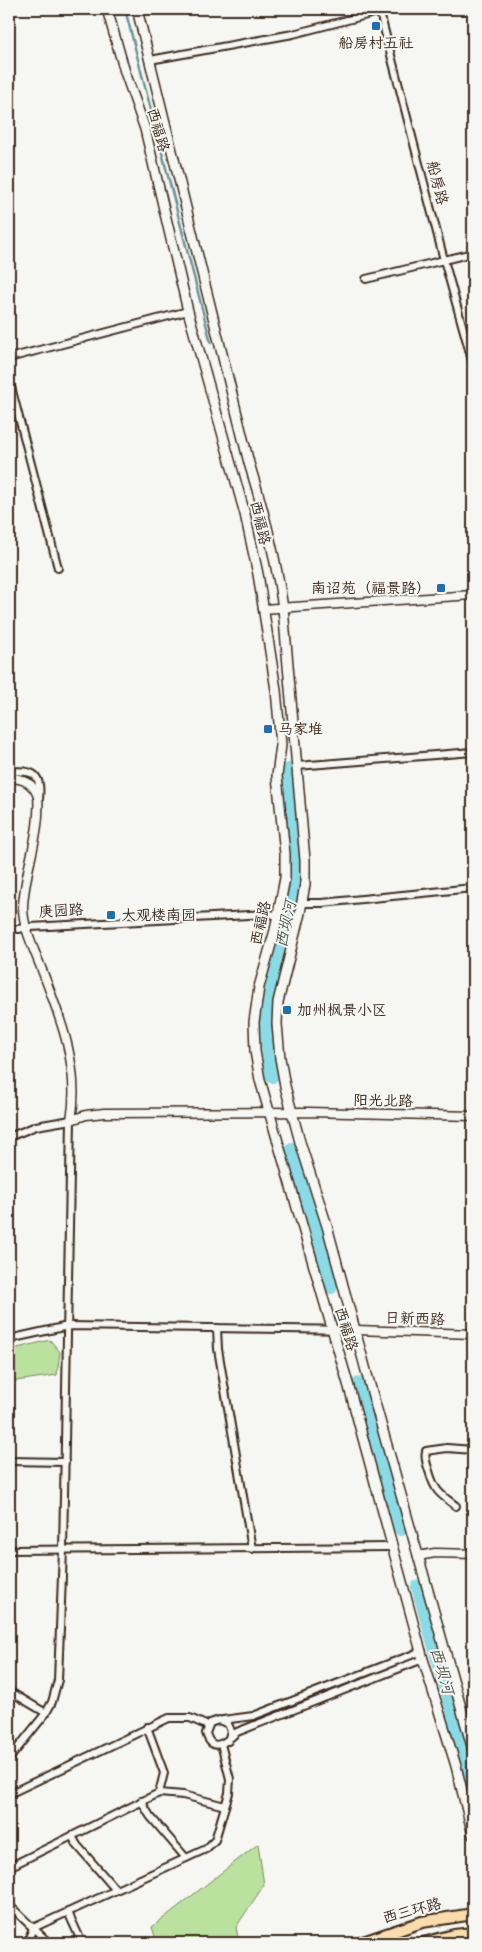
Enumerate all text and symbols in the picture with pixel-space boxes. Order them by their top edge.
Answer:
marker: 船房村五社 [370,20,382,32]
place label: 船房村五社 [338,33,414,54]
street label: 西福路 [142,105,174,155]
street label: 船房路 [421,159,453,207]
street label: 西福路 [245,499,275,547]
place label: 南诏苑（福景路） [311,578,431,599]
marker: 南诏苑（福景路） [435,582,447,594]
place label: 马家堆 [278,719,323,740]
marker: 马家堆 [262,723,274,735]
water label: 西坝河 [270,895,302,950]
street label: 庚园路 [38,899,84,923]
street label: 西福路 [246,899,276,947]
place label: 大观楼南园 [121,905,196,926]
marker: 大观楼南园 [105,909,117,921]
place label: 加州枫景小区 [297,1000,387,1021]
marker: 加州枫景小区 [281,1004,293,1016]
street label: 阳光北路 [353,1090,413,1112]
street label: 西福路 [329,1304,363,1354]
street label: 日新西路 [385,1307,445,1331]
water label: 西坝河 [425,1645,460,1700]
street label: 西三环路 [380,1893,444,1929]

